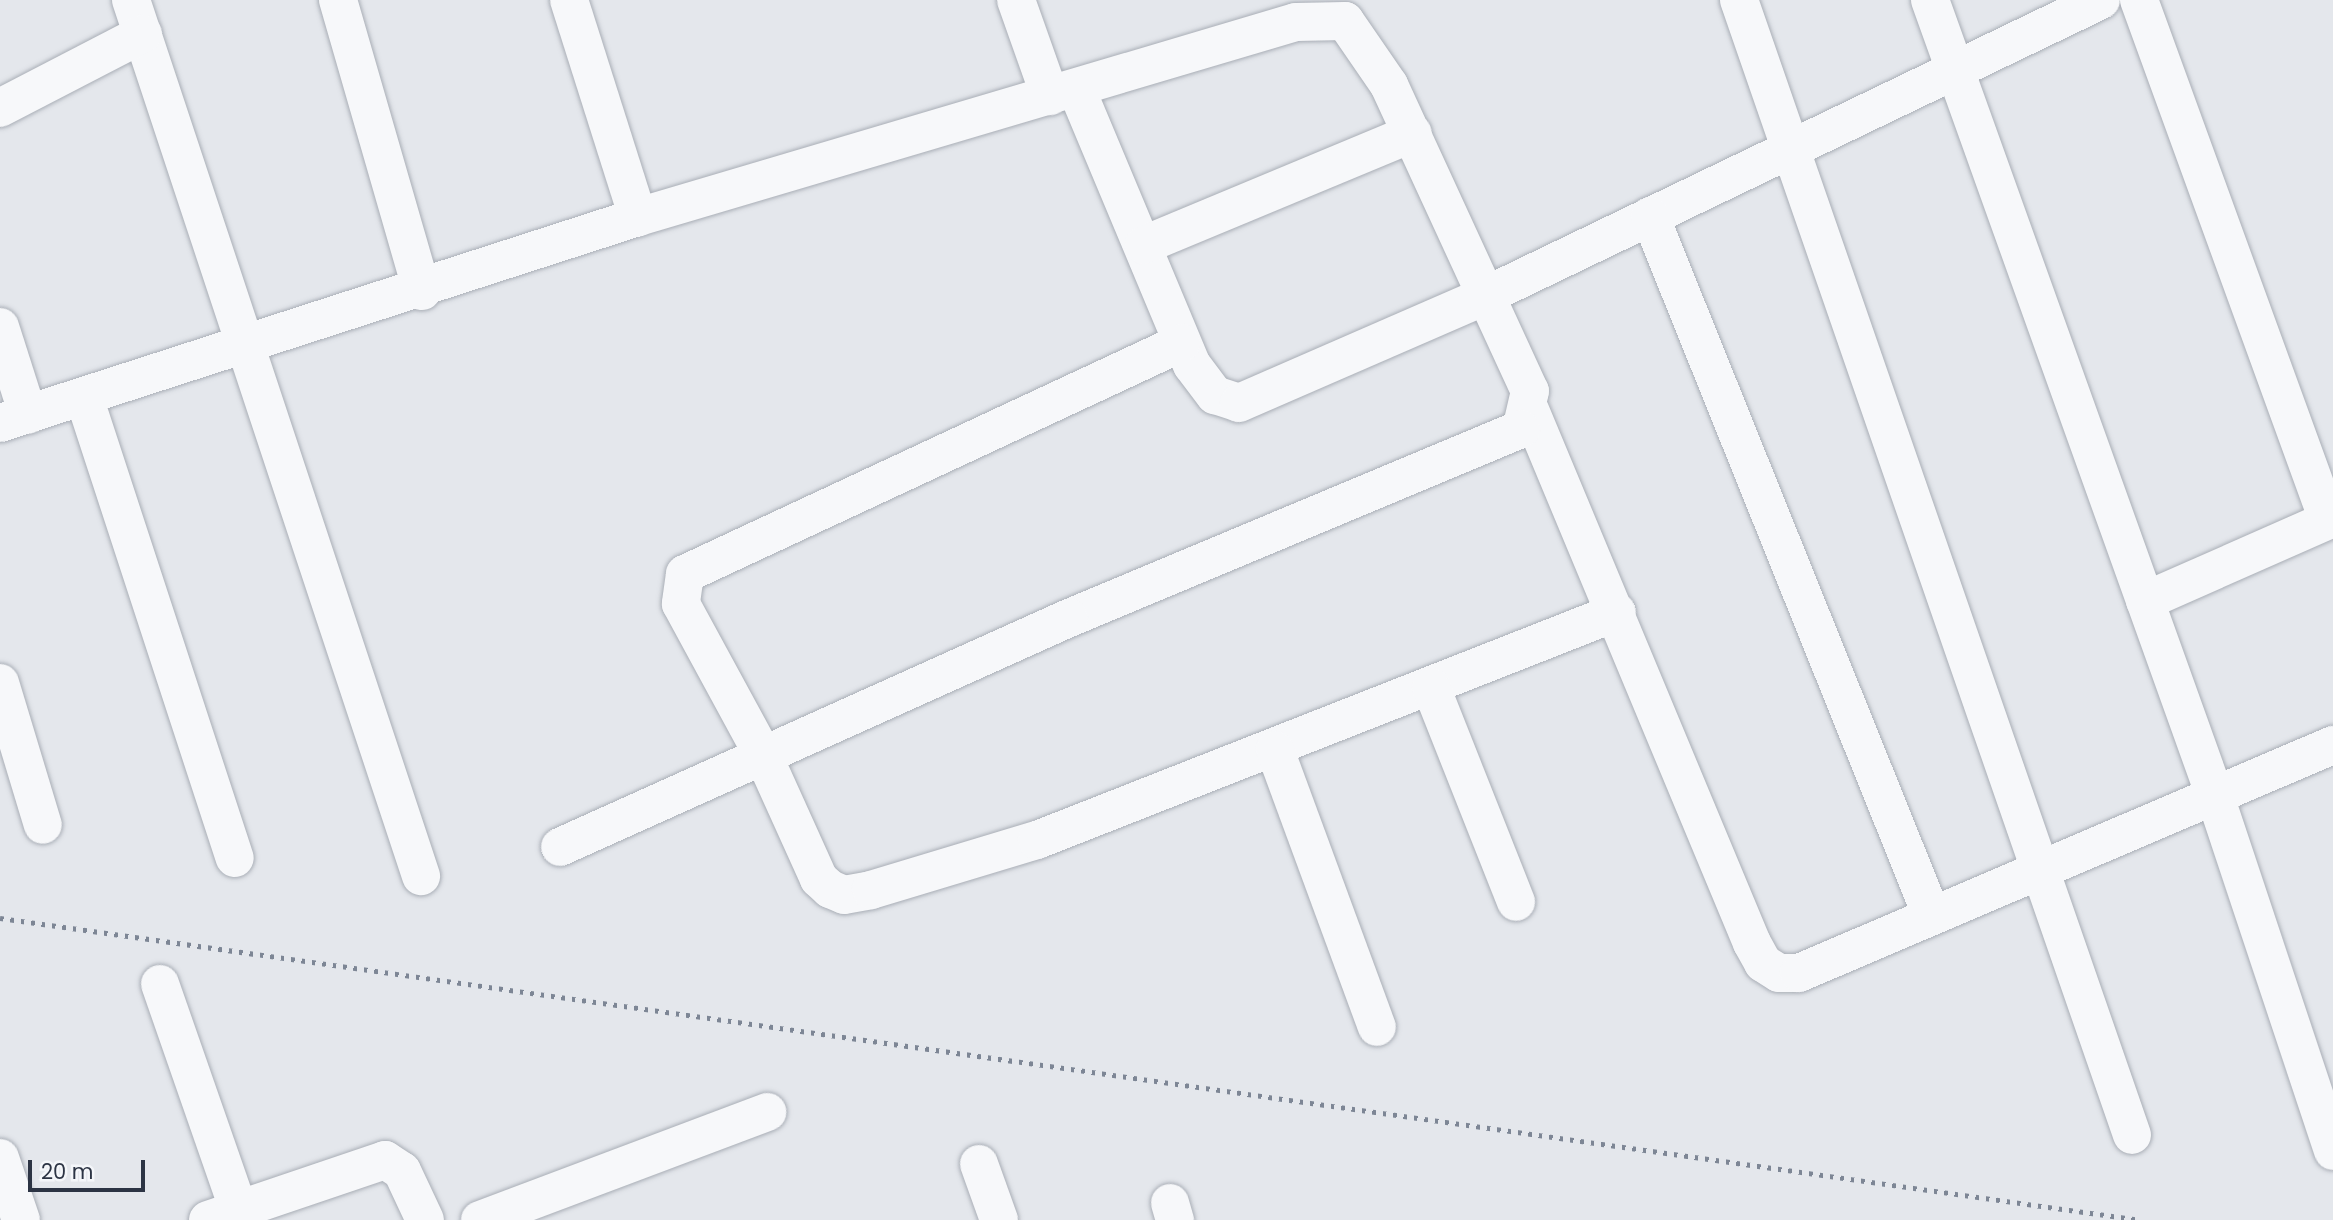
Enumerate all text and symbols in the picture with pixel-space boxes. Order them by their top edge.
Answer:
scale bar [32,1146,149,1190]
text: 20 m [41,1157,94,1186]

